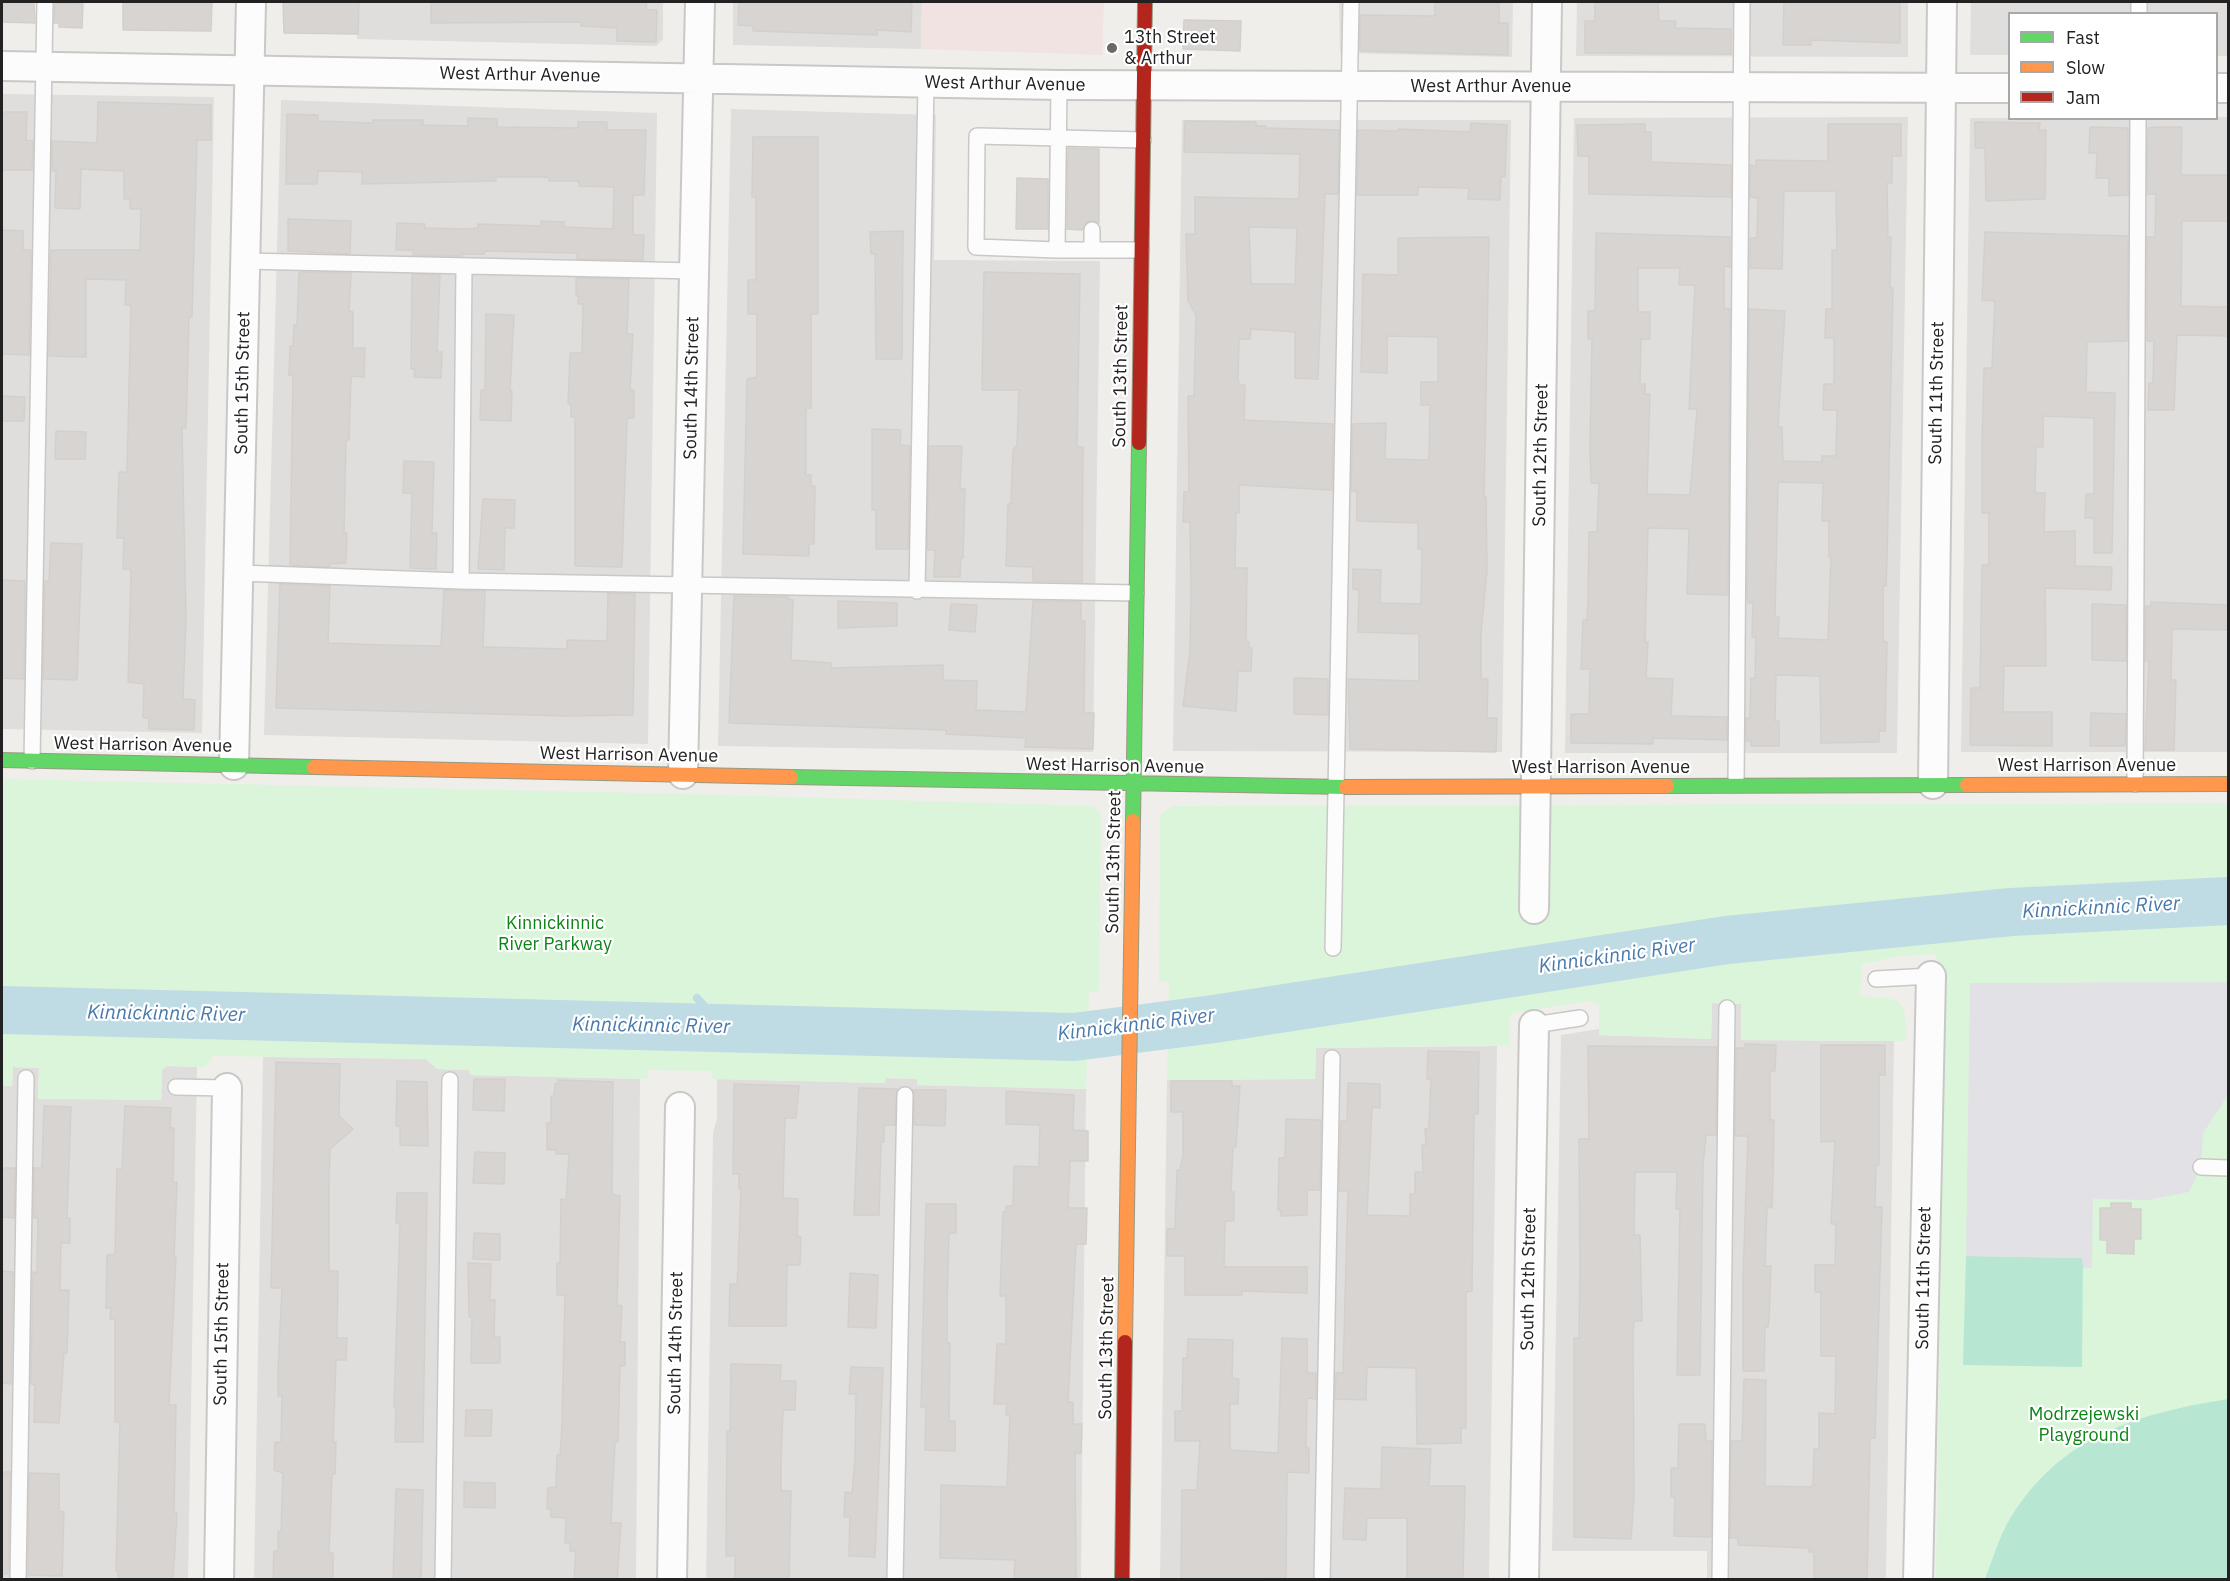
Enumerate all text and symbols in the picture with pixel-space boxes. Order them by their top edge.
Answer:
legend [2008,12,2218,120]
text: Fast [2066,26,2100,49]
place label: 13th Street & Arthur [1124,27,1216,70]
marker: 13th Street & Arthur [1105,41,1119,55]
text: Slow [2066,56,2105,79]
street label: West Arthur Avenue [439,63,601,87]
street label: West Arthur Avenue [924,72,1086,96]
street label: West Arthur Avenue [1411,76,1571,98]
text: Jam [2066,86,2101,109]
street label: South 13th Street [1109,304,1133,448]
street label: South 15th Street [231,311,255,455]
street label: South 14th Street [680,316,704,460]
street label: South 11th Street [1925,321,1949,465]
street label: South 12th Street [1529,383,1553,527]
street label: West Harrison Avenue [54,733,232,757]
street label: West Harrison Avenue [540,743,718,767]
street label: West Harrison Avenue [1026,754,1204,778]
street label: West Harrison Avenue [1998,755,2176,777]
street label: West Harrison Avenue [1512,757,1690,779]
street label: South 13th Street [1102,790,1126,934]
water label: Kinnickinnic River [2021,892,2181,924]
park label: Kinnickinnic River Parkway [498,913,612,956]
water label: Kinnickinnic River [1537,933,1697,979]
water label: Kinnickinnic River [87,1001,245,1027]
water label: Kinnickinnic River [1056,1003,1216,1047]
water label: Kinnickinnic River [572,1013,730,1039]
street label: South 11th Street [1912,1206,1936,1350]
street label: South 12th Street [1517,1207,1541,1351]
street label: South 15th Street [210,1262,234,1406]
street label: South 14th Street [664,1271,688,1415]
street label: South 13th Street [1095,1276,1119,1420]
park label: Modrzejewski Playground [2029,1404,2139,1446]

